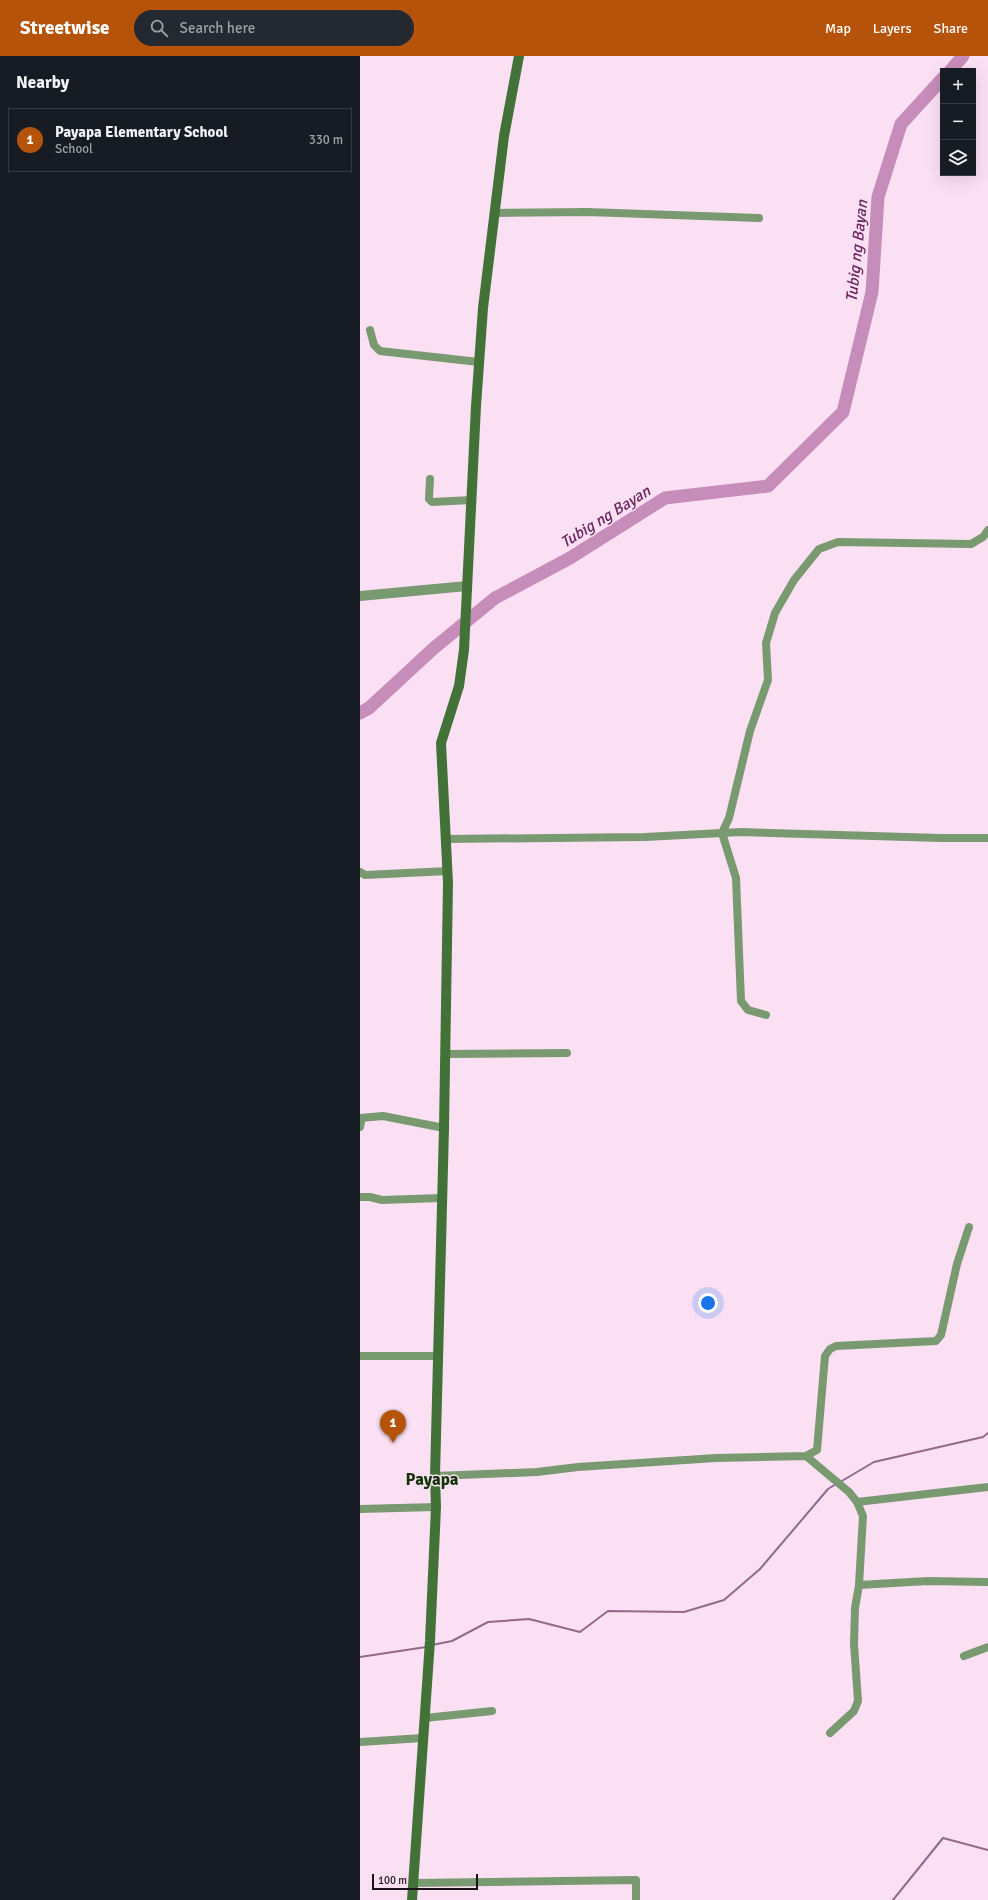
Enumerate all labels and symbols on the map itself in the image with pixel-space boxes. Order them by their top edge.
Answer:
water label: Tubig ng Bayan [842,198,872,303]
water label: Tubig ng Bayan [557,481,655,552]
your location [698,1293,718,1313]
pin: 1 [380,1410,406,1443]
district label: Payapa [406,1469,459,1490]
scale bar [372,1872,478,1891]

